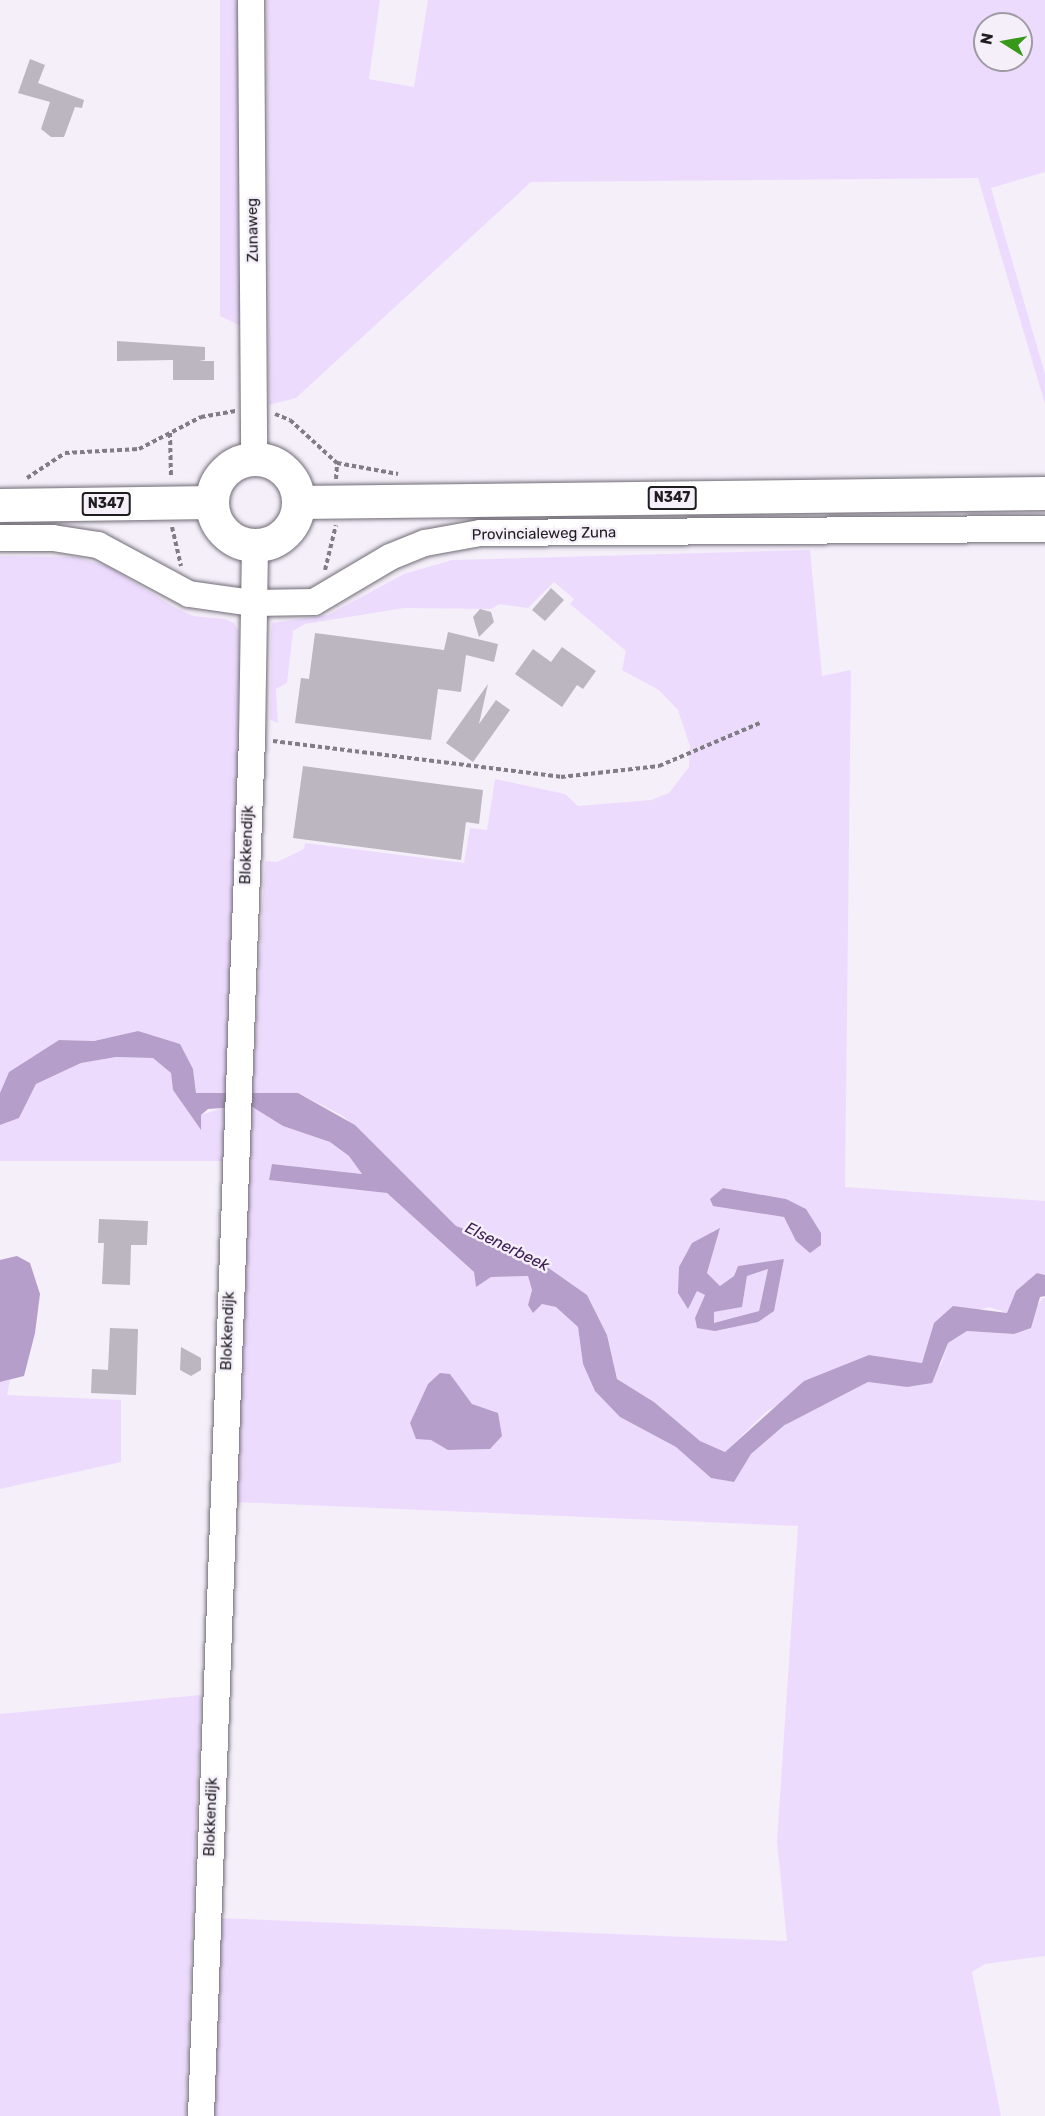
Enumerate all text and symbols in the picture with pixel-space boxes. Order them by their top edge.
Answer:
north arrow [973,12,1033,72]
text: N [976,31,997,46]
street label: Zunaweg [243,198,263,262]
road number: N347 [646,487,698,509]
road number: N347 [80,493,132,515]
street label: Provincialeweg Zuna [472,524,616,544]
street label: Blokkendijk [237,805,257,885]
water label: Elsenerbeek [462,1218,552,1276]
street label: Blokkendijk [218,1291,238,1371]
street label: Blokkendijk [201,1777,221,1857]

